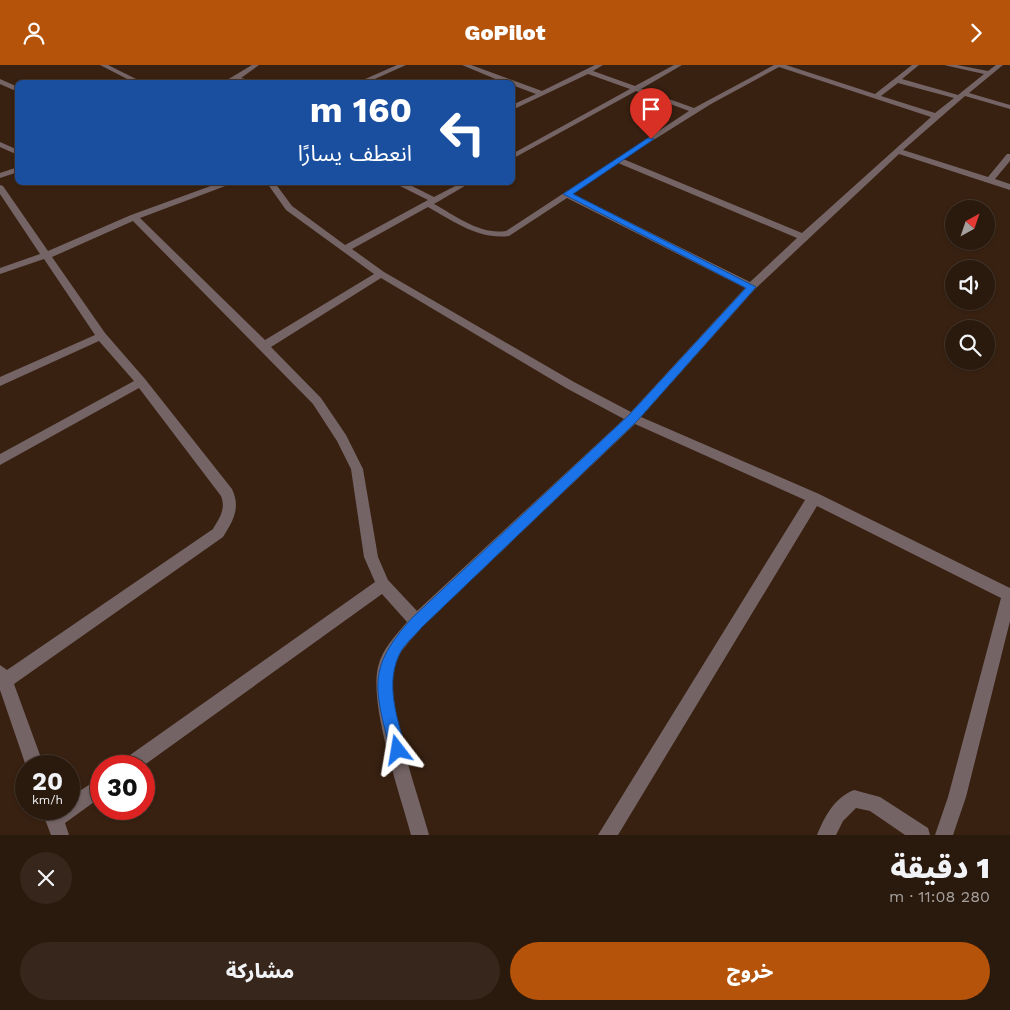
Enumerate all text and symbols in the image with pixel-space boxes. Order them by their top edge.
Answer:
icon: person [20,19,48,47]
icon: forward [962,19,990,47]
text: GoPilot [465,20,545,45]
pin [630,88,672,139]
text: 160 m [310,89,412,131]
icon: arrive [637,95,665,123]
icon: left [430,100,495,165]
text: انعطف يسارًا [298,141,412,166]
north arrow [945,200,995,250]
map controls [945,200,995,370]
button: sound [945,260,995,310]
button: search [945,320,995,370]
position arrow [371,723,423,775]
speed limit sign: 30 [90,755,155,820]
text: 20 [32,767,63,796]
text: km/h [32,793,63,807]
text: 1 دقيقة [890,850,990,885]
button: close [20,852,72,904]
text: 280 m · 11:08 [889,887,990,906]
button: مشاركة [20,942,500,1000]
button: خروج [510,942,990,1000]

